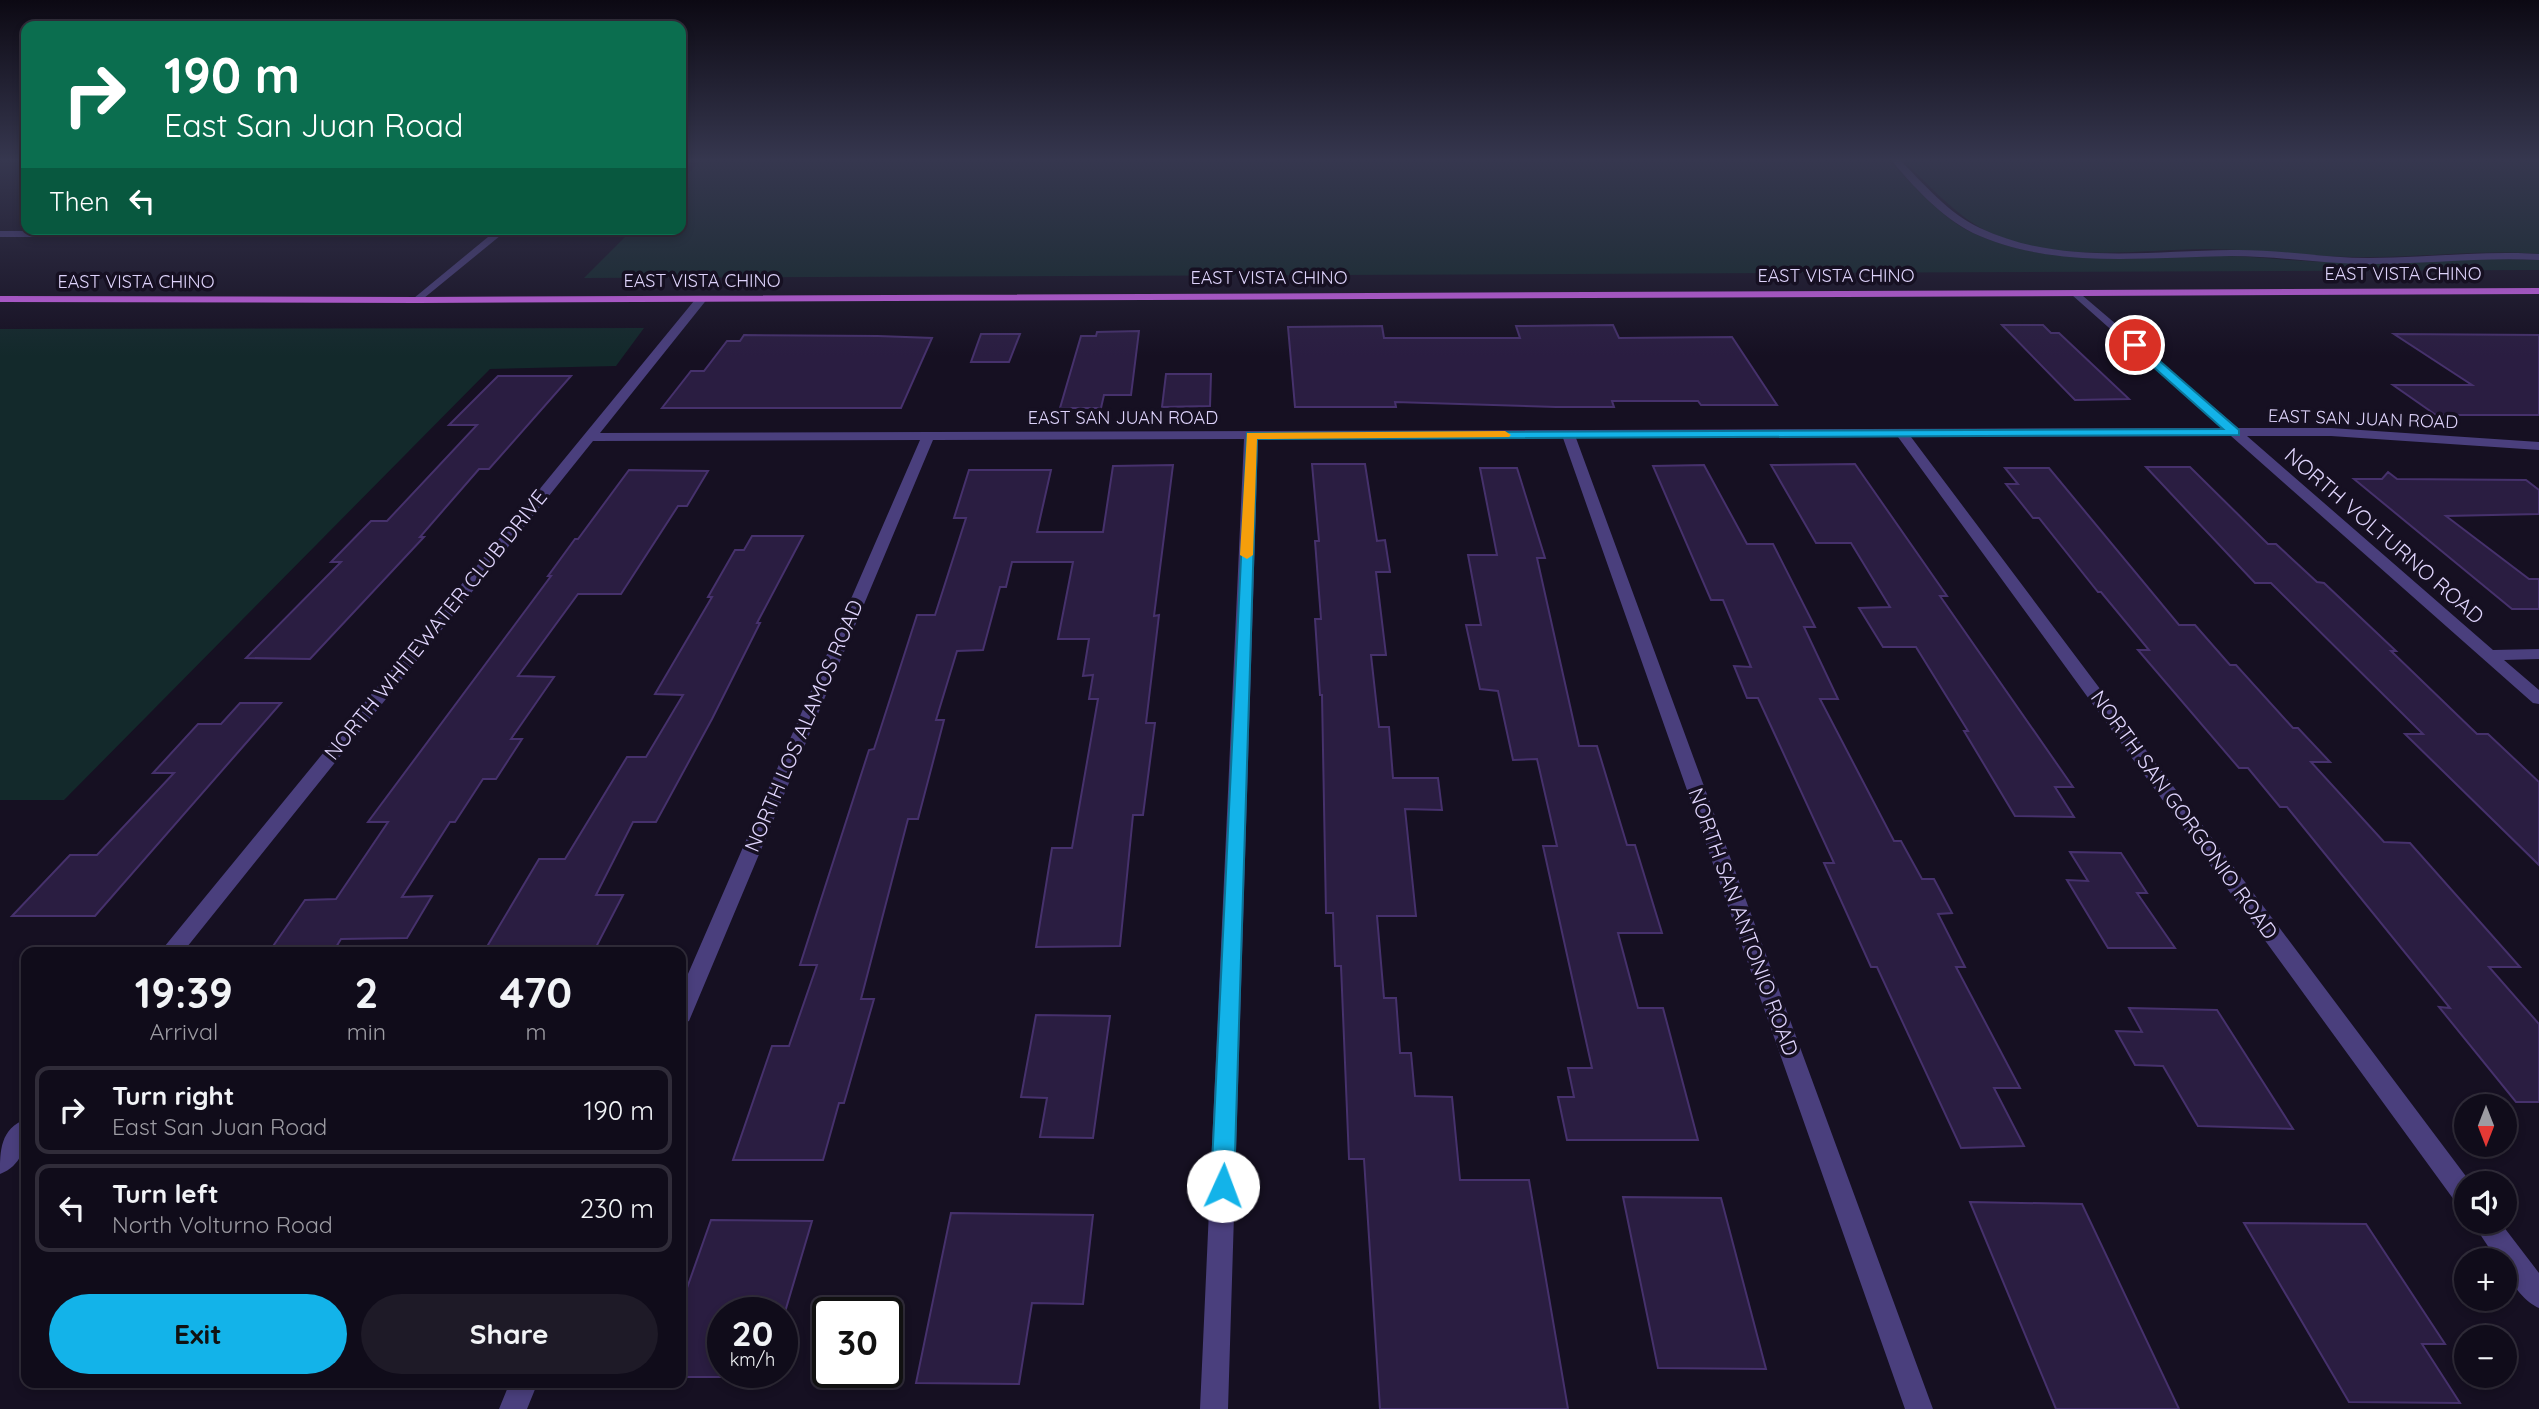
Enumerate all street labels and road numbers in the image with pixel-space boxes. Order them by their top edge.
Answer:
street label: EAST VISTA CHINO [2325,262,2482,285]
street label: EAST VISTA CHINO [1758,264,1915,287]
street label: EAST VISTA CHINO [1191,266,1348,289]
street label: EAST VISTA CHINO [624,269,781,292]
street label: EAST VISTA CHINO [58,270,215,293]
street label: EAST SAN JUAN ROAD [2268,404,2459,433]
street label: EAST SAN JUAN ROAD [1028,406,1218,429]
street label: NORTH VOLTURNO ROAD [2280,442,2490,629]
street label: NORTH WHITEWATER CLUB DRIVE [318,484,552,765]
street label: NORTH LOS ALAMOS ROAD [738,596,868,855]
street label: NORTH SAN GORGONIO ROAD [2086,685,2284,944]
street label: NORTH SAN ANTONIO ROAD [1683,784,1805,1059]

